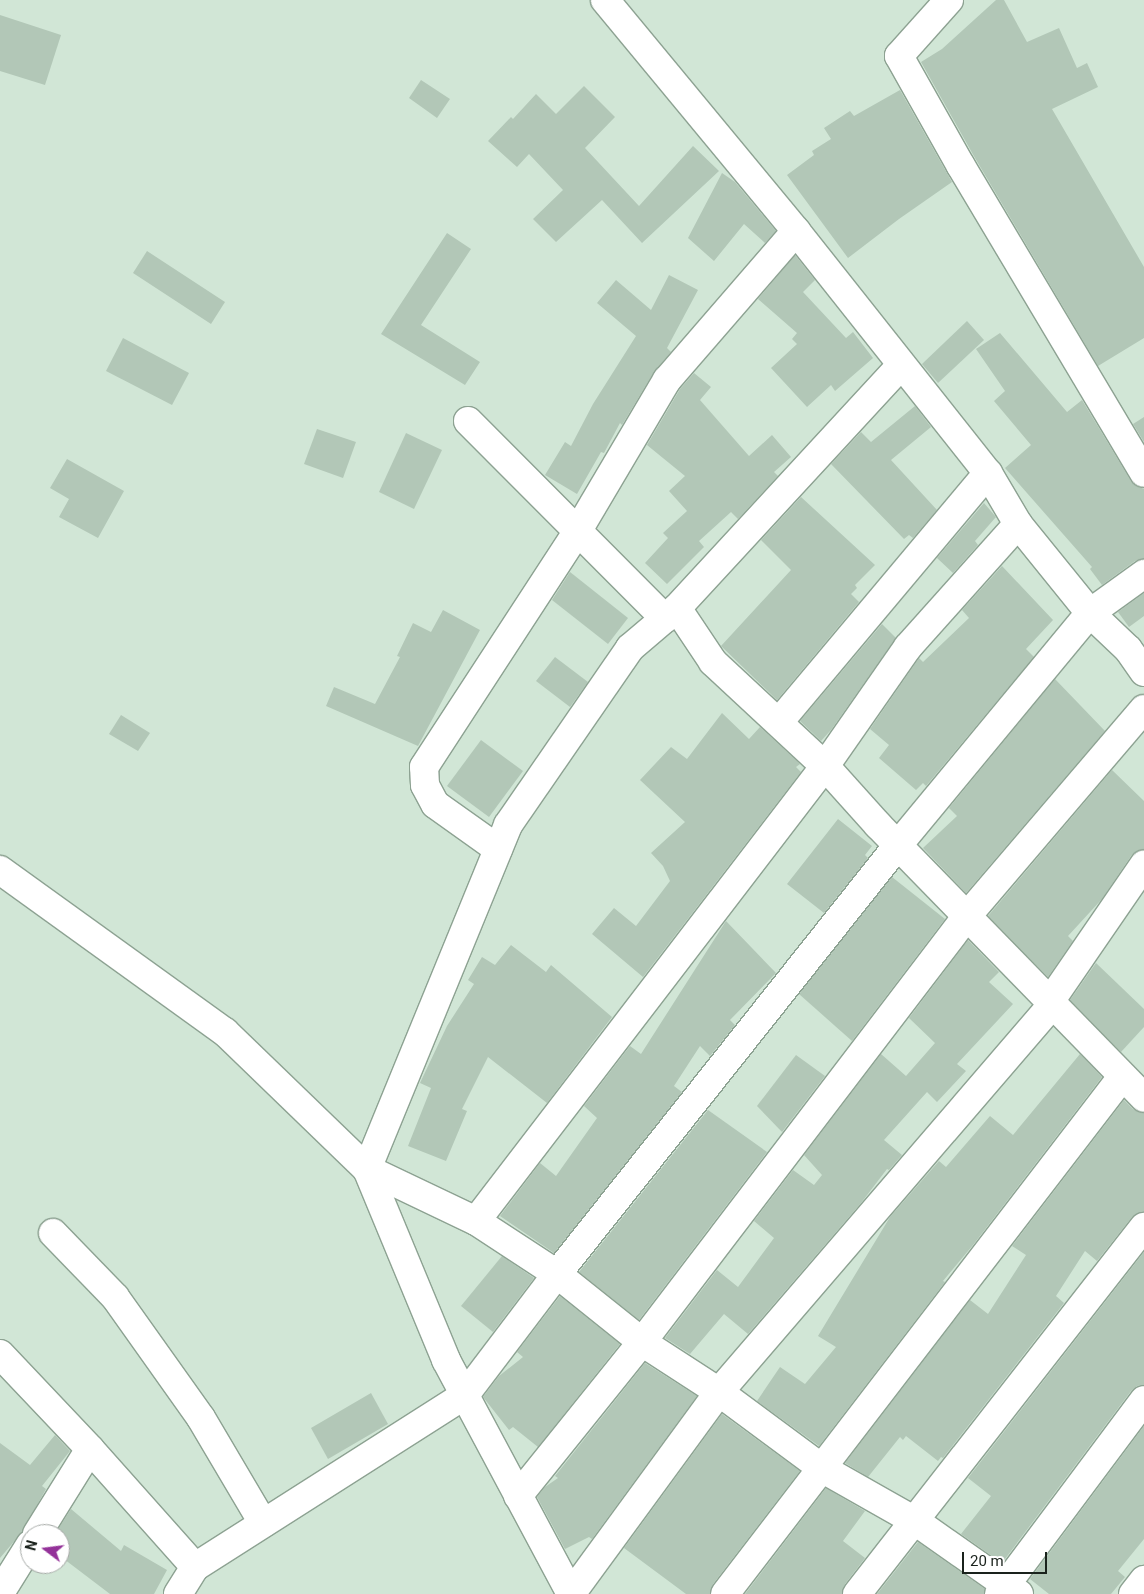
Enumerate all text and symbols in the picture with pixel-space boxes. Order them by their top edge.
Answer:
north arrow [20,1524,70,1574]
text: N [22,1539,40,1552]
scale bar [964,1542,1049,1574]
text: 20 m [970,1552,1004,1570]

